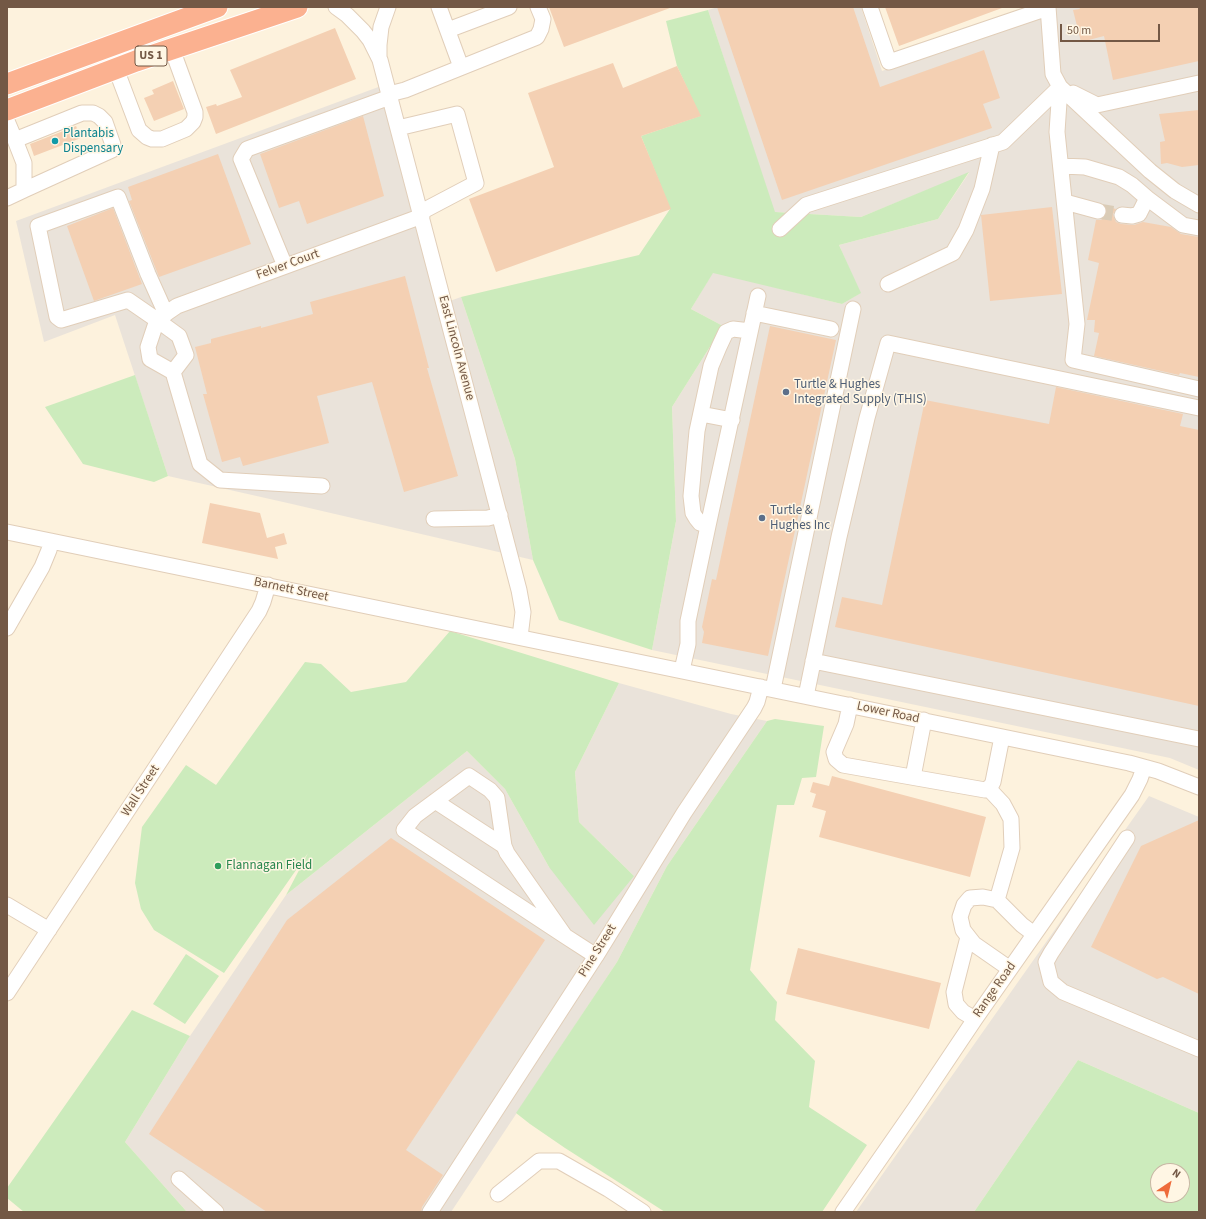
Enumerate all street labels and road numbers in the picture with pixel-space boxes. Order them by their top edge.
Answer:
road number: US 1 [135,46,167,66]
street label: Felver Court [254,246,322,284]
street label: East Lincoln Avenue [434,294,478,402]
street label: Barnett Street [252,574,330,606]
street label: Lower Road [855,699,921,727]
street label: Wall Street [119,762,163,820]
street label: Pine Street [576,922,620,980]
street label: Range Road [970,959,1020,1021]

